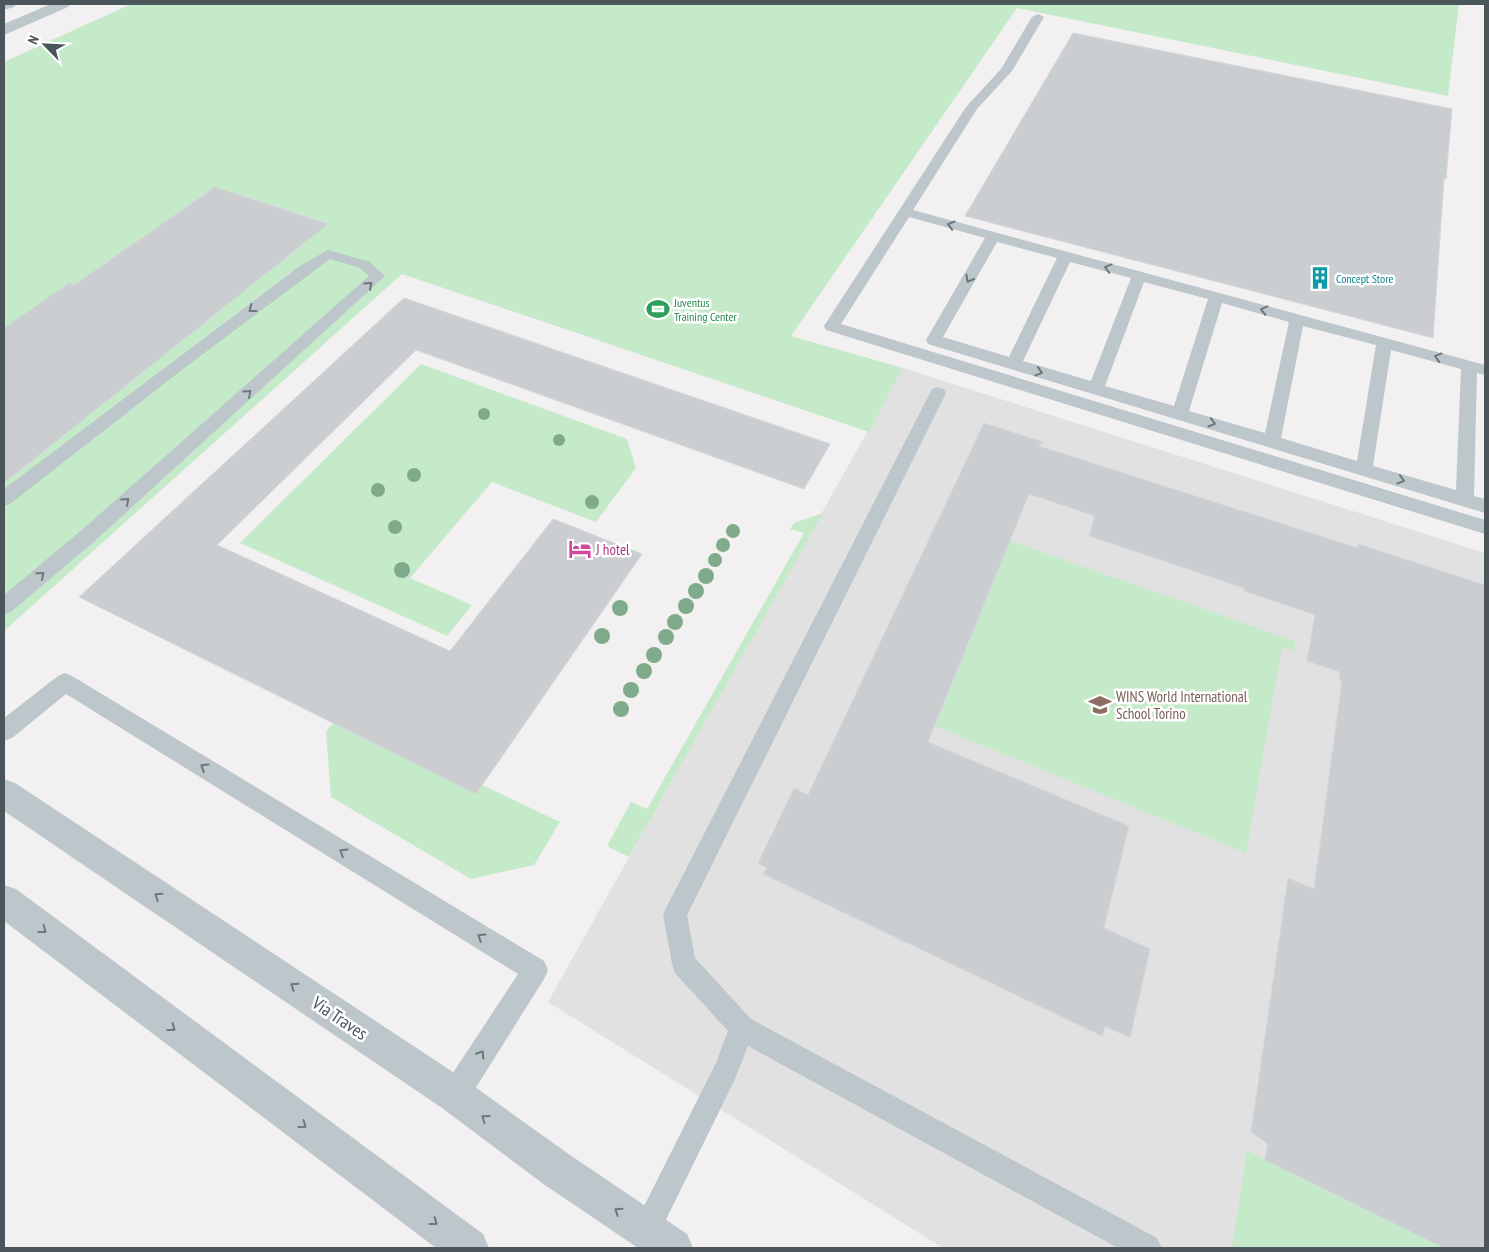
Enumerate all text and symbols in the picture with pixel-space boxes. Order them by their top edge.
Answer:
north arrow [20,20,70,70]
text: N [23,33,43,47]
one-way arrow [946,220,955,231]
one-way arrow [1103,263,1112,274]
building icon: Concept Store [1307,265,1333,291]
place label: Concept Store [1336,271,1394,286]
one-way arrow [965,274,975,283]
one-way arrow [363,282,372,291]
place label: Juventus Training Center [673,295,737,324]
sports icon: Juventus Training Center [645,296,671,322]
one-way arrow [249,303,258,311]
one-way arrow [1260,305,1269,316]
one-way arrow [1434,352,1443,363]
one-way arrow [1035,366,1043,376]
one-way arrow [242,390,251,399]
one-way arrow [1207,418,1215,428]
one-way arrow [1396,475,1405,485]
one-way arrow [121,498,130,507]
hotel icon: J hotel [567,536,593,562]
place label: J hotel [595,540,630,559]
one-way arrow [36,571,45,580]
place label: WINS World International School Torino [1116,687,1248,723]
school or university icon: WINS World International School Torino [1087,692,1113,718]
one-way arrow [200,764,209,774]
one-way arrow [339,849,348,859]
one-way arrow [155,893,164,902]
one-way arrow [37,925,46,933]
one-way arrow [478,934,487,943]
one-way arrow [290,983,299,992]
street label: Via Traves [307,991,372,1045]
one-way arrow [167,1022,176,1031]
one-way arrow [475,1050,484,1060]
one-way arrow [482,1115,491,1123]
one-way arrow [297,1119,307,1128]
one-way arrow [614,1208,624,1217]
one-way arrow [428,1216,437,1224]

